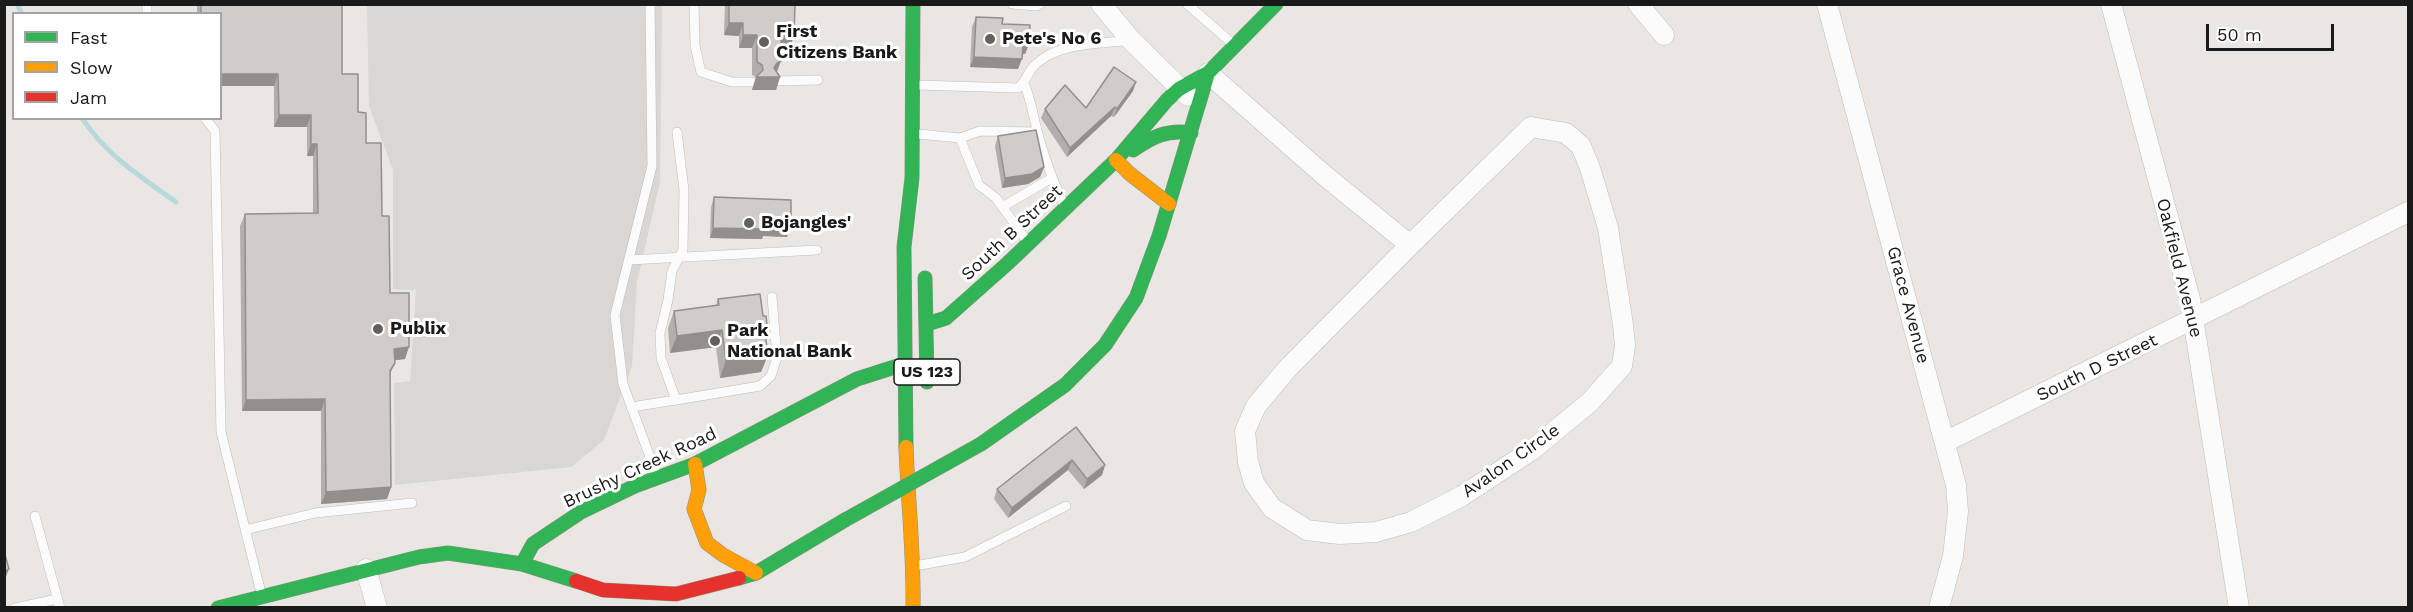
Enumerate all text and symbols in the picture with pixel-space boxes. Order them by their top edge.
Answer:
legend [12,12,222,120]
scale bar [2209,12,2336,50]
place label: First Citizens Bank [776,21,897,63]
text: 50 m [2217,24,2262,45]
text: Fast [70,27,107,48]
place label: Pete's No 6 [1002,28,1101,50]
marker: Pete's No 6 [983,32,997,46]
marker: First Citizens Bank [757,35,771,49]
text: Slow [70,57,113,78]
text: Jam [70,87,107,108]
street label: South B Street [957,181,1067,285]
street label: Oakfield Avenue [2151,196,2207,340]
place label: Bojangles' [761,212,851,234]
marker: Bojangles' [742,216,756,230]
street label: Grace Avenue [1882,244,1934,366]
place label: Publix [390,318,446,340]
place label: Park National Bank [727,320,852,362]
marker: Publix [371,322,385,336]
street label: South D Street [2033,329,2161,407]
marker: Park National Bank [708,334,722,348]
road number: US 123 [894,359,960,385]
street label: Avalon Circle [1458,419,1564,503]
street label: Brushy Creek Road [560,423,720,513]

